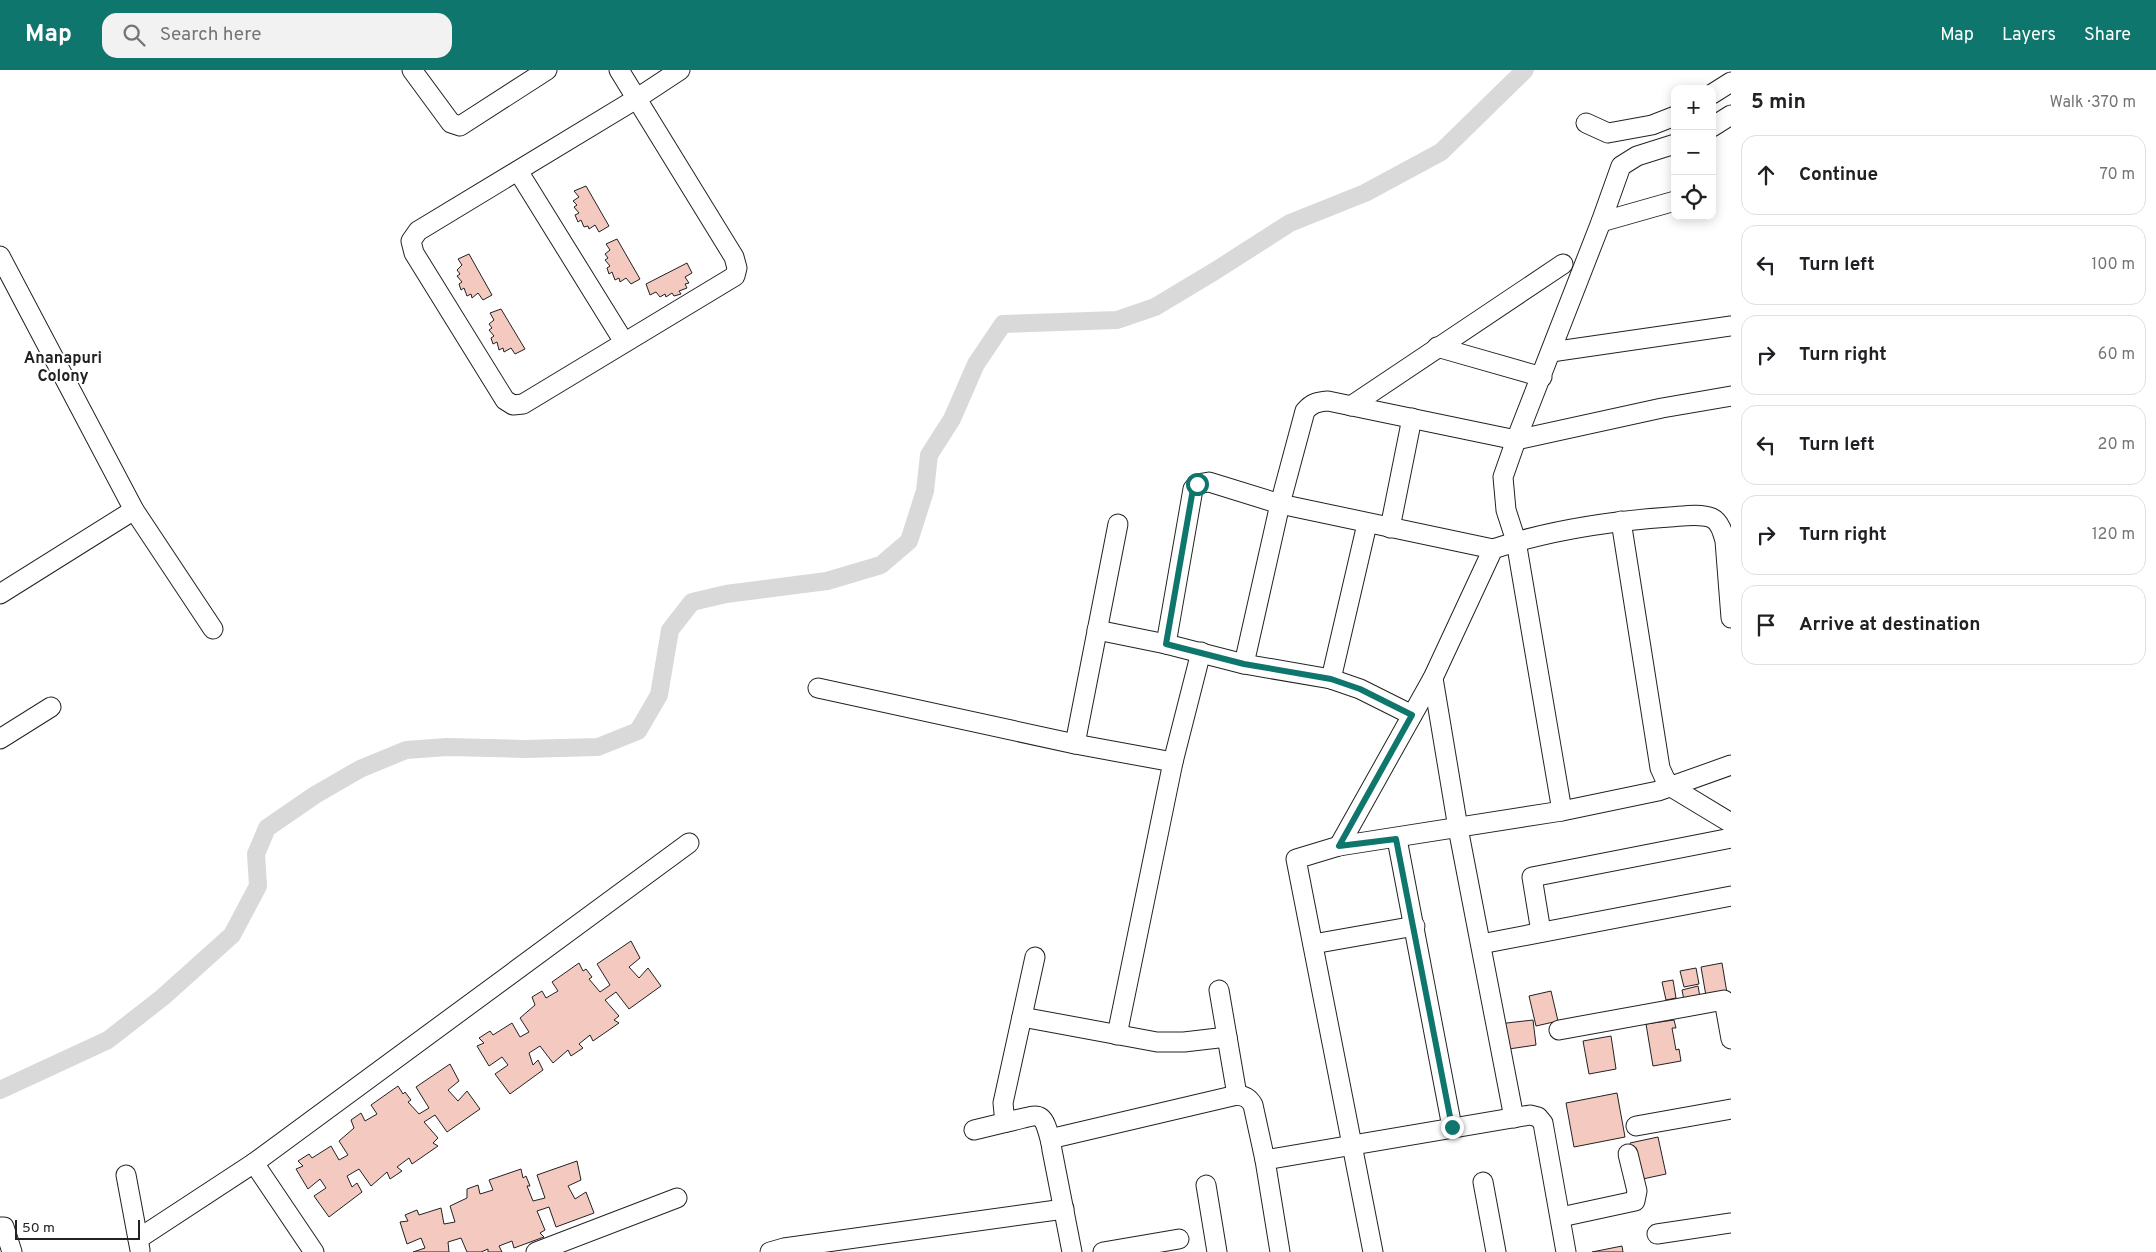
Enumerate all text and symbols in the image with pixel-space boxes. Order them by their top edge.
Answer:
search box [102,13,452,58]
text: Map [25,20,72,50]
icon: search [120,21,148,49]
text: Search here [160,23,261,47]
text: Map [1940,24,1974,47]
text: Layers [2002,24,2056,47]
text: Share [2084,24,2131,47]
map controls [1671,85,1716,220]
button: + [1671,85,1716,130]
text: 5 min [1751,89,1806,116]
text: Walk · 370 m [2049,93,2136,113]
button: − [1671,130,1716,175]
icon: ahead [1752,161,1780,189]
text: Continue [1799,163,1878,187]
text: 70 m [2100,165,2135,185]
button: locate [1671,175,1716,220]
icon: left [1752,251,1780,279]
text: Turn left [1799,253,1875,277]
text: 100 m [2091,255,2135,275]
icon: right [1752,341,1780,369]
text: Turn right [1799,343,1887,367]
text: 60 m [2098,345,2135,365]
district label: Ananapuri Colony [24,349,102,387]
icon: left [1752,431,1780,459]
text: Turn left [1799,433,1875,457]
text: 20 m [2098,435,2135,455]
route start [1186,473,1209,496]
icon: right [1752,521,1780,549]
text: Turn right [1799,523,1887,547]
text: 120 m [2092,525,2135,545]
icon: arrive [1752,611,1780,639]
text: Arrive at destination [1799,613,1980,637]
route end [1441,1116,1464,1139]
scale bar [15,1217,140,1240]
text: 50 m [22,1220,55,1237]

